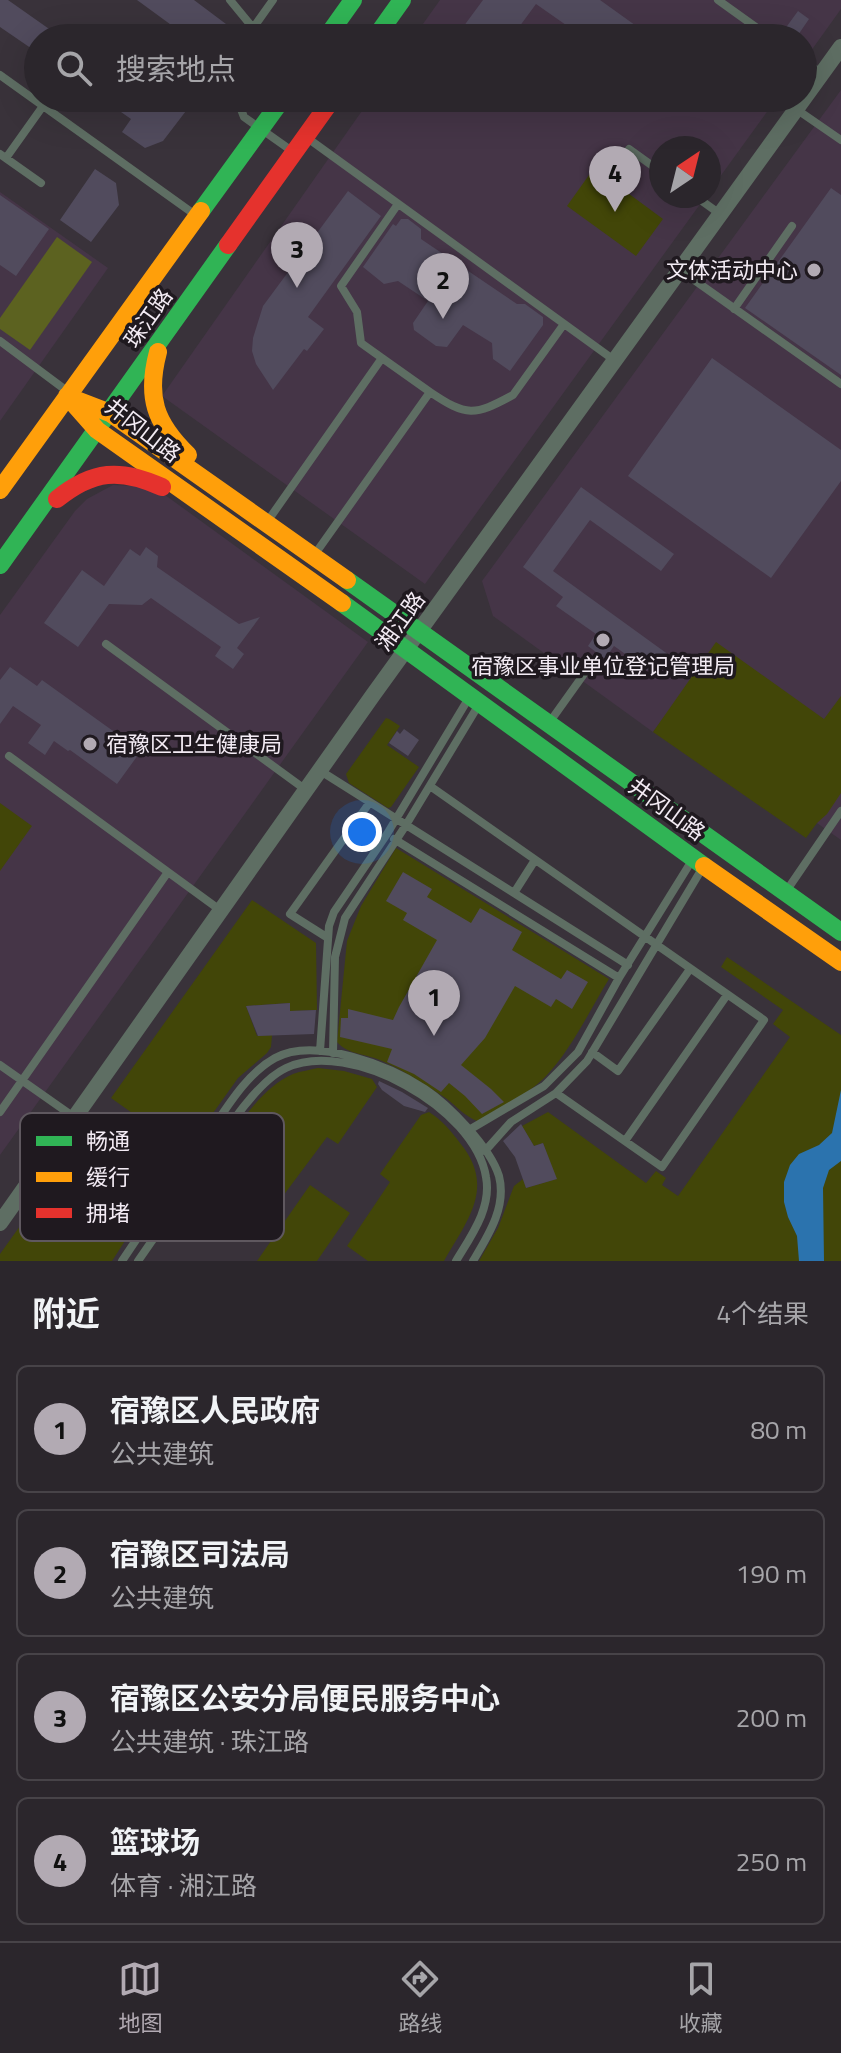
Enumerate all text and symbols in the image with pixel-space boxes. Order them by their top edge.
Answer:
search box [24,24,817,112]
icon: search [52,46,96,90]
text: 搜索地点 [116,46,236,92]
north arrow [649,136,721,208]
pin: 4 [589,146,641,212]
pin: 3 [271,222,323,288]
pin: 2 [417,253,469,319]
place label: 文体活动中心 [666,253,798,287]
marker: 文体活动中心 [805,261,823,279]
street label: 珠江路 [115,281,181,355]
street label: 井冈山路 [98,390,188,470]
street label: 湘江路 [367,584,433,658]
marker: 宿豫区事业单位登记管理局 [594,631,612,649]
place label: 宿豫区事业单位登记管理局 [471,649,735,683]
place label: 宿豫区卫生健康局 [106,727,282,761]
marker: 宿豫区卫生健康局 [81,735,99,753]
street label: 井冈山路 [621,769,713,849]
your location [342,812,382,852]
pin: 1 [408,970,460,1036]
legend [20,1113,284,1241]
text: 畅通 [86,1124,130,1158]
text: 缓行 [86,1160,130,1194]
text: 拥堵 [86,1196,130,1230]
text: 附近 [32,1287,100,1339]
text: 4个结果 [716,1294,809,1333]
text: 宿豫区人民政府 [110,1387,320,1433]
text: 1 [53,1410,67,1449]
text: 80 m [750,1410,807,1449]
text: 公共建筑 [110,1434,214,1473]
text: 宿豫区司法局 [110,1531,290,1577]
text: 2 [53,1554,67,1593]
text: 190 m [736,1554,807,1593]
text: 公共建筑 [110,1578,214,1617]
text: 宿豫区公安分局便民服务中心 [110,1675,500,1721]
text: 3 [53,1698,67,1737]
text: 200 m [736,1698,807,1737]
text: 公共建筑 · 珠江路 [110,1722,309,1761]
text: 篮球场 [110,1819,200,1865]
text: 4 [53,1842,67,1881]
text: 250 m [736,1842,807,1881]
text: 体育 · 湘江路 [110,1866,257,1905]
tab: 地图 [118,1957,162,2040]
tab: 路线 [398,1957,443,2040]
tab: 收藏 [679,1957,723,2040]

